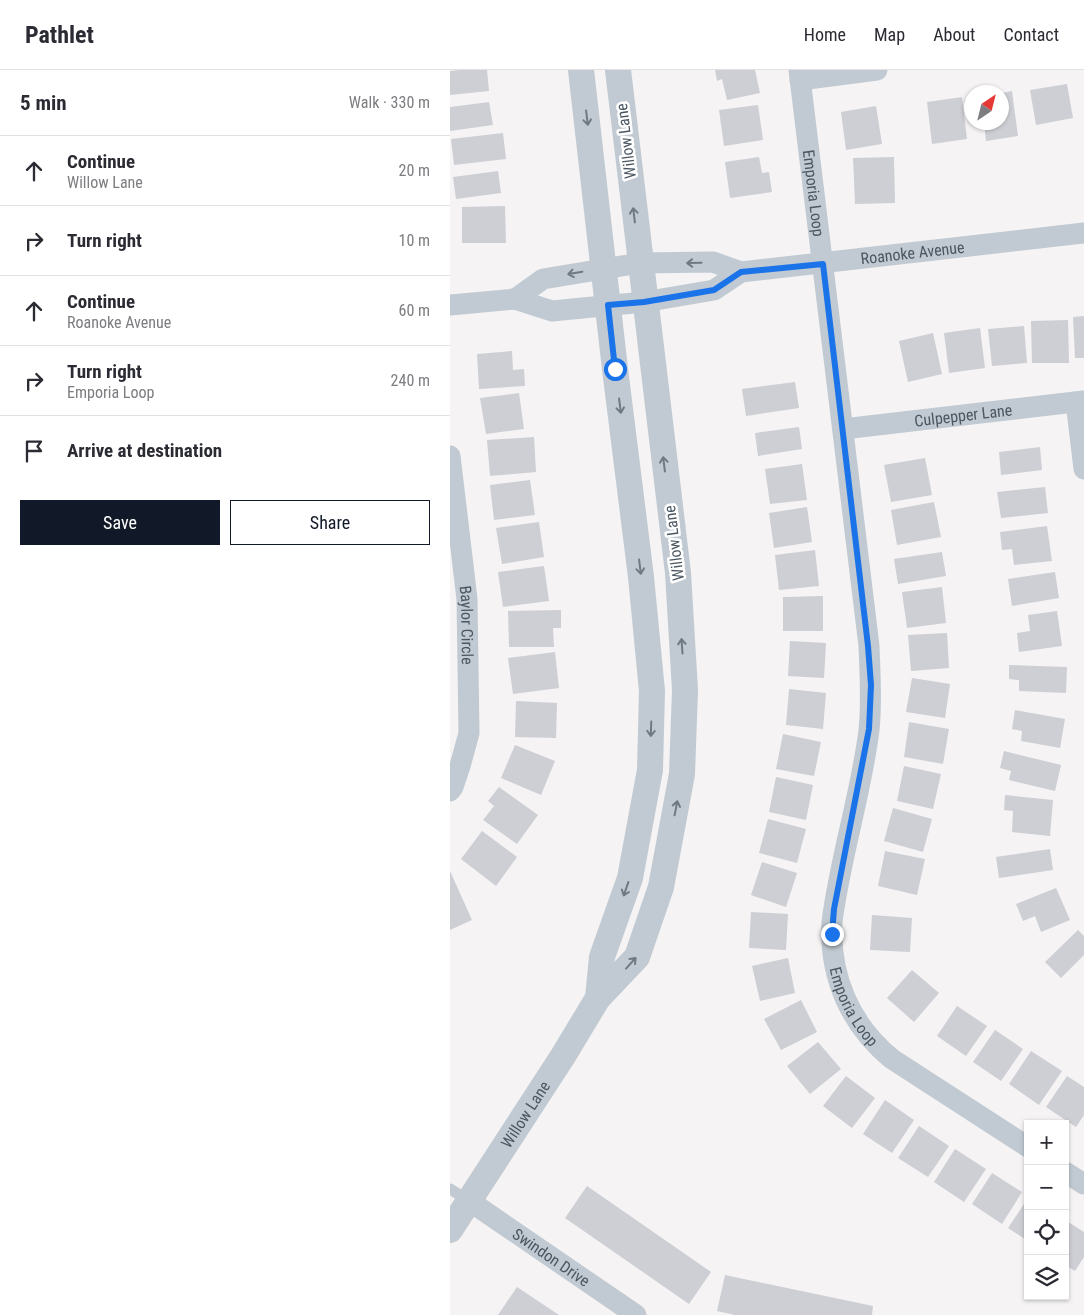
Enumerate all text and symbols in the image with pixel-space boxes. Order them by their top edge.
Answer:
text: Pathlet [25,21,94,49]
text: Home [804,24,846,45]
text: Map [874,24,905,45]
text: About [933,24,975,45]
text: Contact [1003,24,1059,45]
north arrow [964,85,1009,130]
text: 5 min [20,91,67,115]
text: Walk · 330 m [349,93,430,112]
street label: Willow Lane [612,102,640,180]
one-way arrow [582,110,592,126]
street label: Emporia Loop [799,149,829,238]
text: Continue [67,150,135,173]
icon: ahead [20,157,48,185]
text: 20 m [398,161,430,180]
text: Willow Lane [67,173,143,192]
one-way arrow [629,207,639,223]
icon: right [20,227,48,255]
text: Turn right [67,229,142,252]
text: 10 m [398,231,430,250]
street label: Roanoke Avenue [860,237,965,268]
one-way arrow [686,258,702,268]
one-way arrow [567,269,583,279]
text: Continue [67,290,135,313]
icon: ahead [20,297,48,325]
text: 60 m [398,301,430,320]
text: Roanoke Avenue [67,313,171,332]
route start [604,358,627,381]
text: Turn right [67,360,142,383]
icon: right [20,367,48,395]
text: 240 m [391,371,430,390]
text: Emporia Loop [67,383,154,402]
one-way arrow [615,397,625,413]
street label: Culpepper Lane [913,400,1013,430]
icon: arrive [20,437,48,465]
text: Arrive at destination [67,439,222,462]
one-way arrow [659,456,669,472]
button: Save [20,500,220,545]
button: Share [230,500,430,545]
street label: Willow Lane [660,504,688,582]
one-way arrow [635,559,645,575]
street label: Baylor Circle [456,584,477,665]
one-way arrow [678,638,687,654]
one-way arrow [646,720,656,737]
one-way arrow [671,800,681,816]
one-way arrow [621,881,630,896]
route end [821,923,844,946]
one-way arrow [626,956,637,969]
street label: Emporia Loop [826,965,882,1050]
street label: Willow Lane [497,1077,554,1151]
map controls [1024,1120,1069,1300]
button: + [1024,1120,1069,1165]
button: − [1024,1165,1069,1210]
button: locate [1024,1210,1069,1255]
street label: Swindon Drive [509,1224,594,1290]
button: layers [1024,1255,1069,1300]

